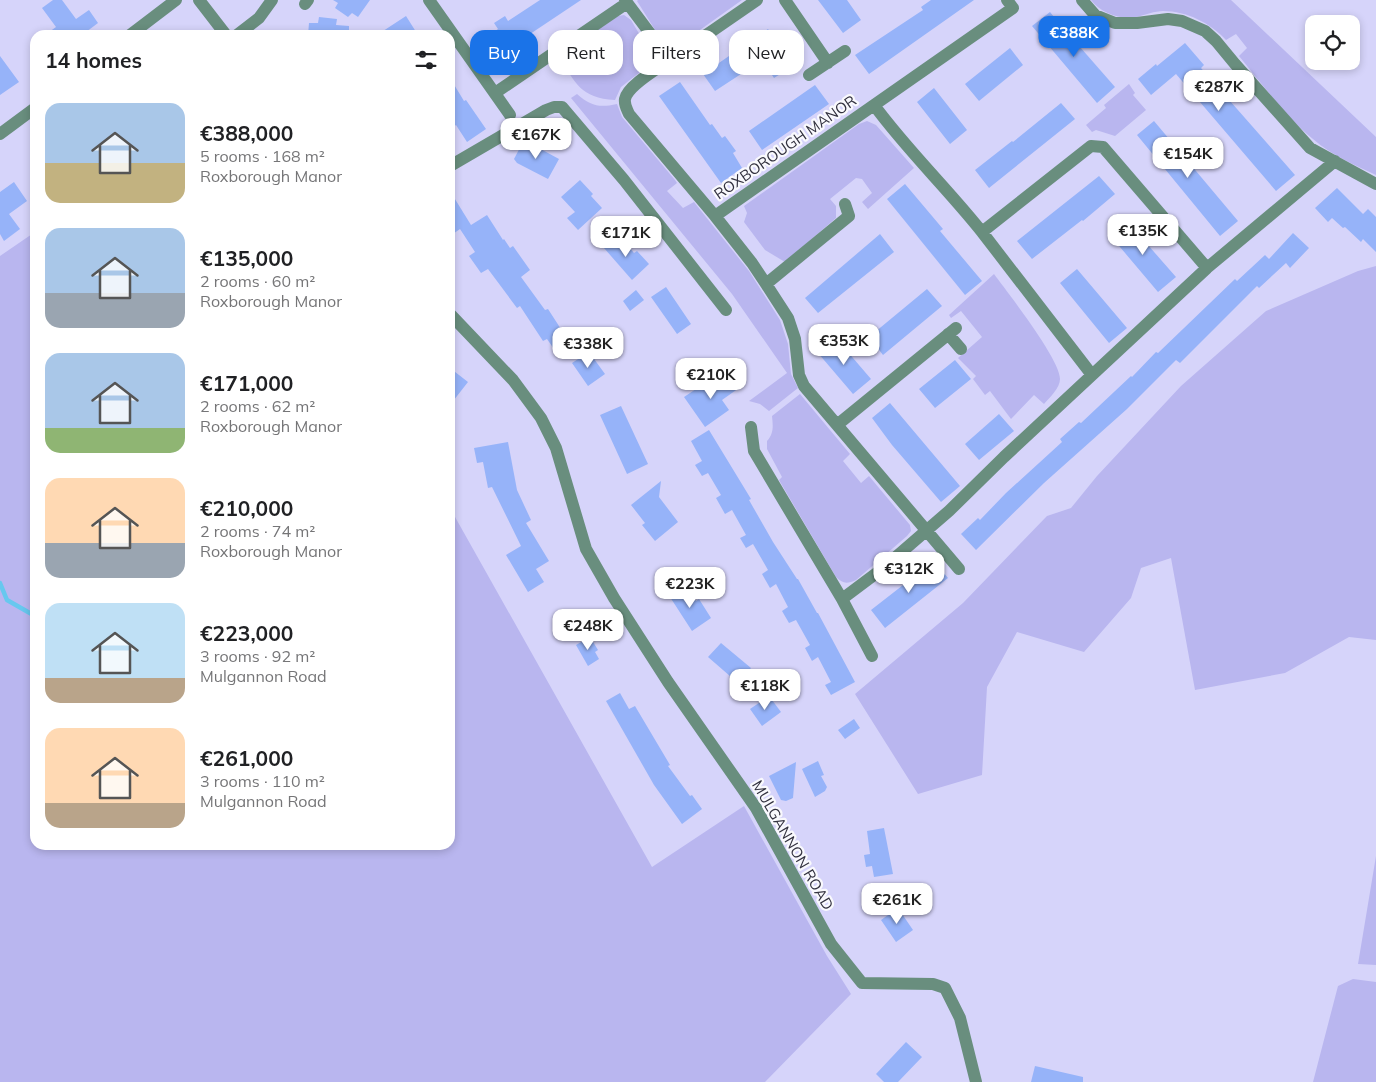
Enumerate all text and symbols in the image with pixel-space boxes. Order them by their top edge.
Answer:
pin: €388K [1039,15,1109,58]
map controls [1305,15,1360,70]
button: locate [1305,15,1360,70]
text: €388K [1049,22,1099,42]
chip: Buy [470,30,538,75]
chip: Rent [548,30,623,75]
chip: Filters [633,30,719,75]
chip: New [729,30,804,75]
icon: filters [412,46,440,74]
text: 14 homes [45,47,142,73]
pin: €287K [1184,70,1254,112]
text: €287K [1194,76,1244,96]
street label: ROXBOROUGH MANOR [710,91,860,203]
pin: €167K [501,118,571,160]
text: €388,000 [200,120,293,146]
icon: home [85,123,145,183]
text: €167K [511,124,561,144]
pin: €154K [1153,136,1223,179]
text: €154K [1163,143,1213,163]
text: 5 rooms · 168 m² [200,146,325,166]
text: Roxborough Manor [200,166,342,186]
pin: €135K [1108,214,1178,256]
pin: €171K [591,216,661,258]
text: €135K [1118,220,1168,240]
text: €171K [601,222,651,242]
text: €135,000 [200,245,293,271]
icon: home [85,248,145,308]
text: 2 rooms · 60 m² [200,271,315,291]
text: Roxborough Manor [200,291,342,311]
pin: €353K [809,324,879,366]
pin: €338K [553,326,623,369]
text: €353K [819,330,869,350]
text: €338K [563,333,613,353]
pin: €210K [676,358,746,400]
text: €210K [686,364,736,384]
text: €171,000 [200,370,293,396]
icon: home [85,373,145,433]
text: 2 rooms · 62 m² [200,396,315,416]
text: Roxborough Manor [200,416,342,436]
text: €210,000 [200,495,293,521]
icon: home [85,498,145,558]
text: 2 rooms · 74 m² [200,521,315,541]
text: Roxborough Manor [200,541,342,561]
pin: €312K [874,552,944,594]
text: €312K [884,558,934,578]
pin: €223K [655,566,725,609]
text: €223K [665,573,715,593]
pin: €248K [553,608,623,651]
text: €248K [563,615,613,635]
text: €223,000 [200,620,293,646]
icon: home [85,623,145,683]
text: 3 rooms · 92 m² [200,646,315,666]
text: Mulgannon Road [200,666,327,686]
pin: €118K [730,668,800,711]
text: €118K [740,675,790,695]
text: €261,000 [200,745,293,771]
icon: home [85,748,145,808]
text: 3 rooms · 110 m² [200,771,325,791]
street label: MULGANNON ROAD [748,777,838,913]
text: Mulgannon Road [200,791,327,811]
pin: €261K [862,882,932,925]
text: €261K [872,889,922,909]

